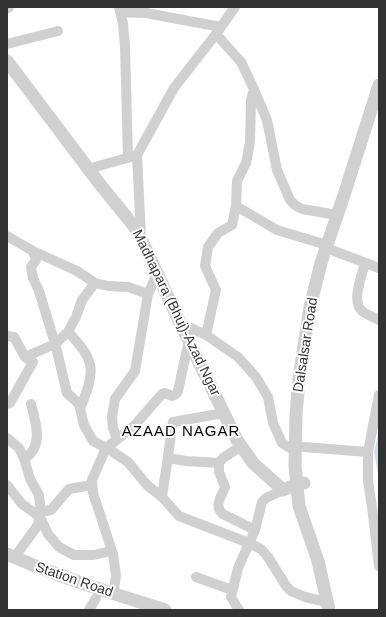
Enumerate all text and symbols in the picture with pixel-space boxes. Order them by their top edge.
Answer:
street label: Madhapara (Bhuj)-Azad Ngar [128,227,224,399]
street label: Dalsalsar Road [290,296,322,394]
district label: AZAAD NAGAR [122,423,240,441]
street label: Station Road [33,559,115,601]

